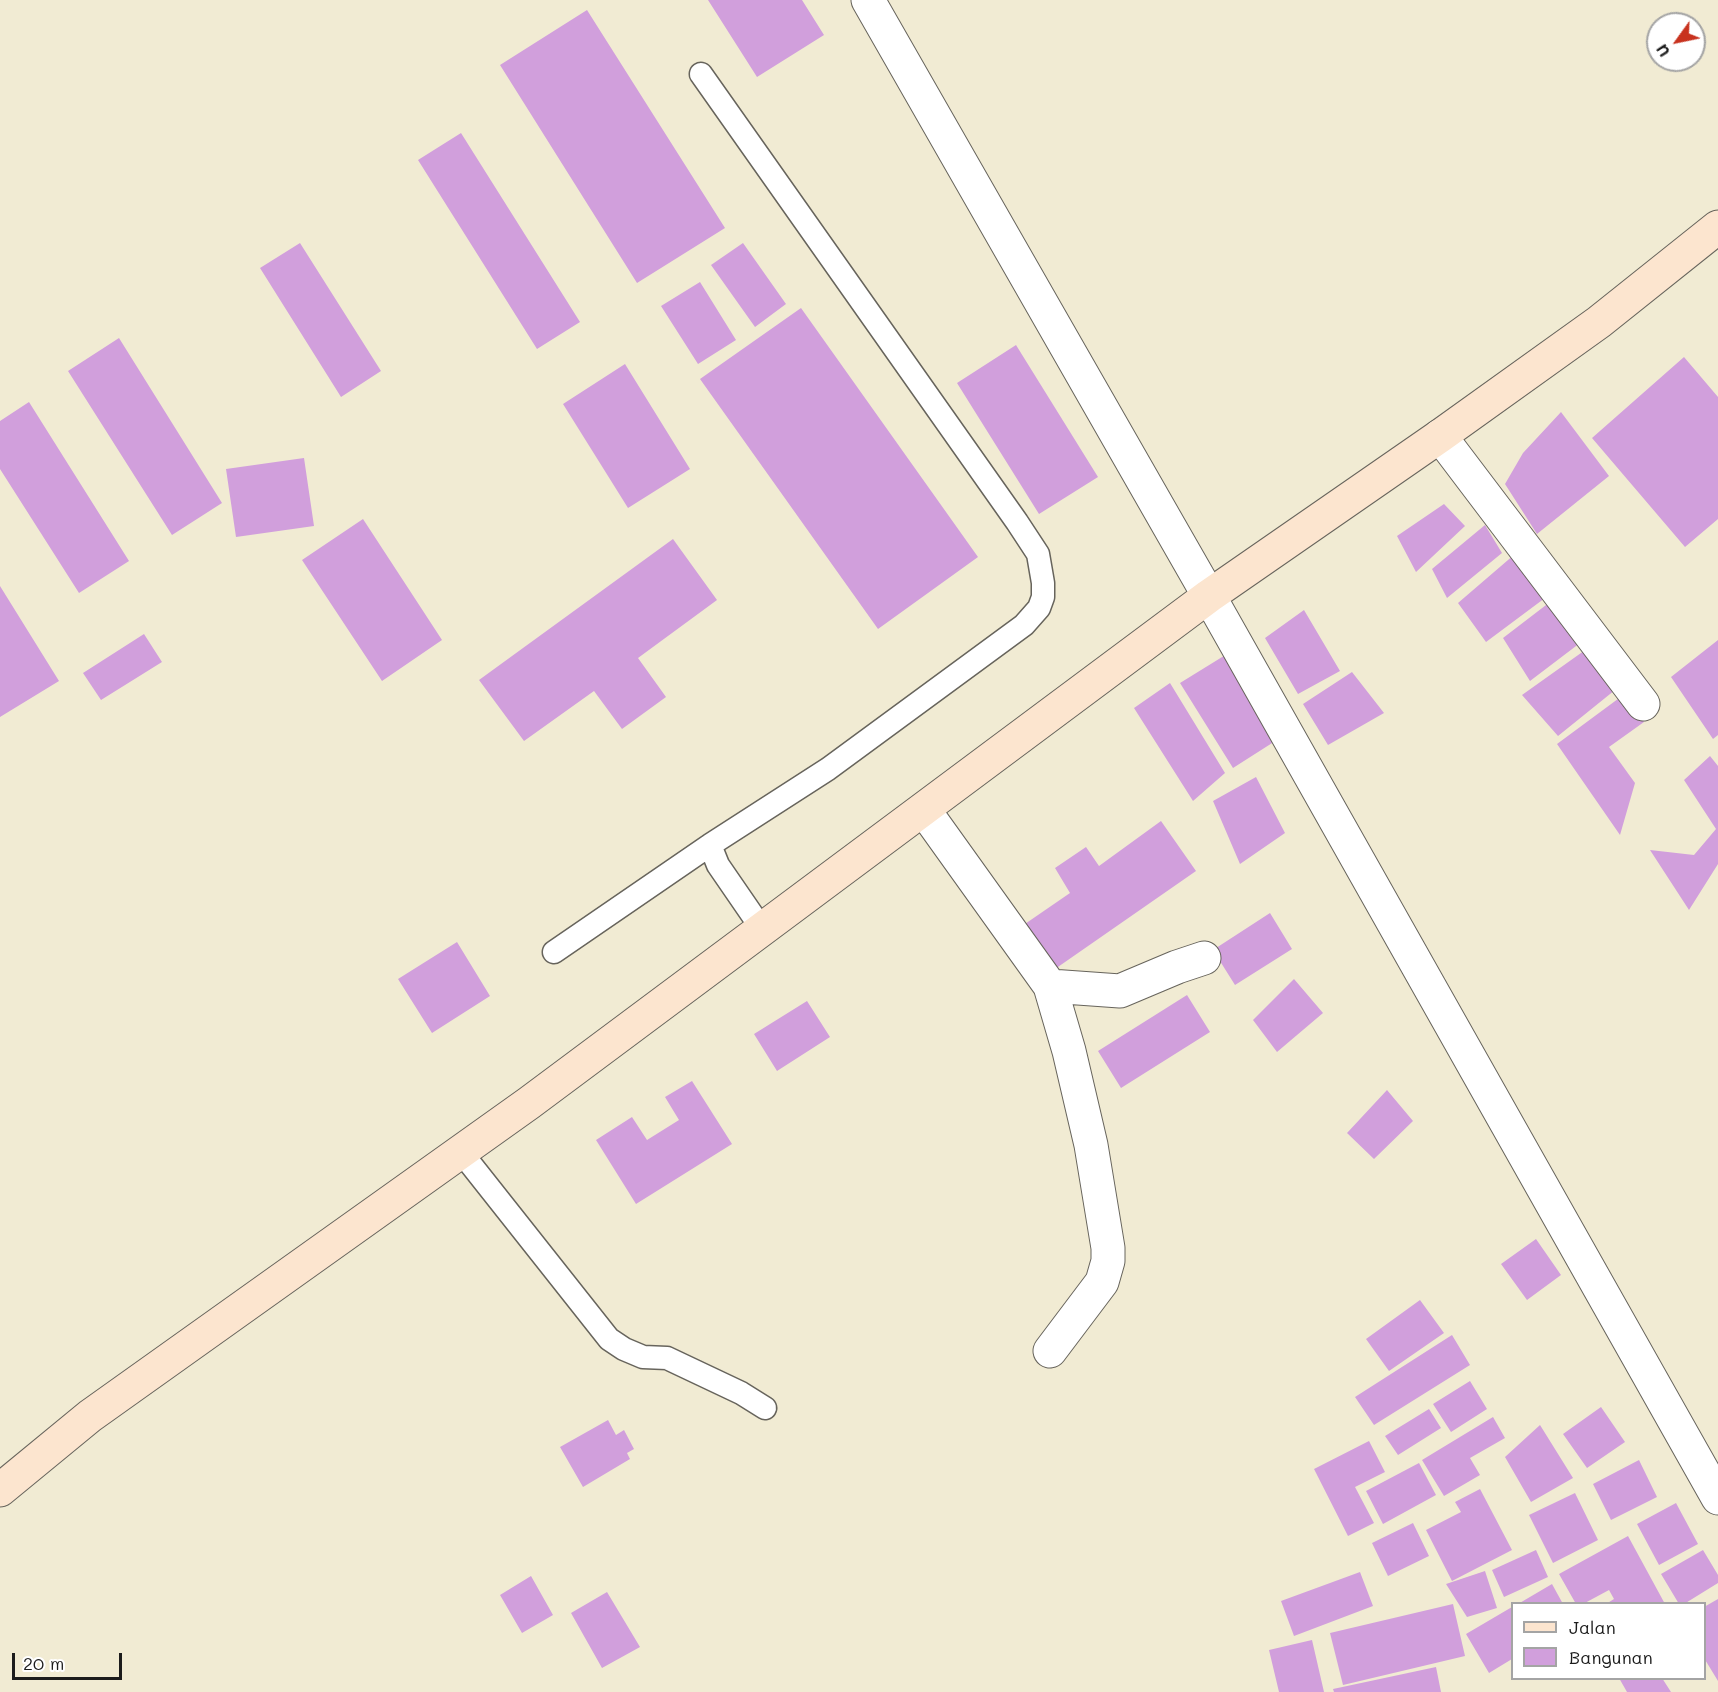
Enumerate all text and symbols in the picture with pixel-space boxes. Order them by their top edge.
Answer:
north arrow [1646,12,1706,72]
text: U [1650,41,1674,61]
legend [1511,1602,1706,1680]
text: Jalan [1569,1615,1616,1639]
scale bar [15,1641,124,1679]
text: Bangunan [1569,1645,1653,1669]
text: 20 m [23,1651,64,1675]

